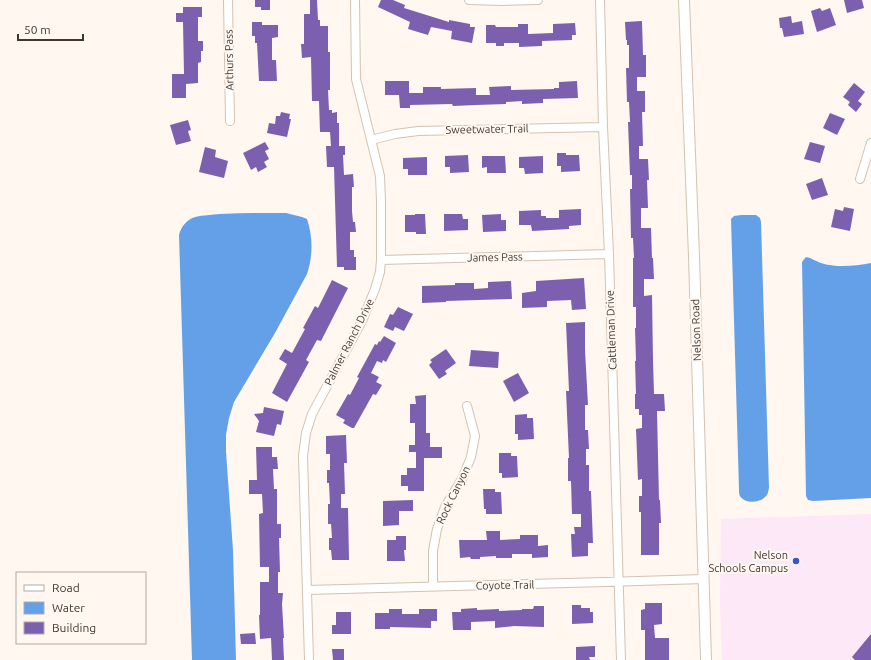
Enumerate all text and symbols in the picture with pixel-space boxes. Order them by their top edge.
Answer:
scale bar [18,16,83,42]
text: 50 m [24,23,51,36]
street label: Arthurs Pass [222,29,236,91]
street label: Sweetwater Trail [445,122,529,136]
street label: James Pass [467,251,523,263]
street label: Cattleman Drive [604,290,618,370]
street label: Palmer Ranch Drive [322,297,376,387]
street label: Nelson Road [689,299,703,361]
street label: Rock Canyon [434,464,472,526]
place label: Nelson Schools Campus [708,549,788,574]
marker: Nelson Schools Campus [791,556,801,566]
legend [16,572,146,644]
street label: Coyote Trail [475,578,535,592]
text: Road [52,581,80,594]
text: Water [52,601,85,614]
text: Building [52,621,96,634]

